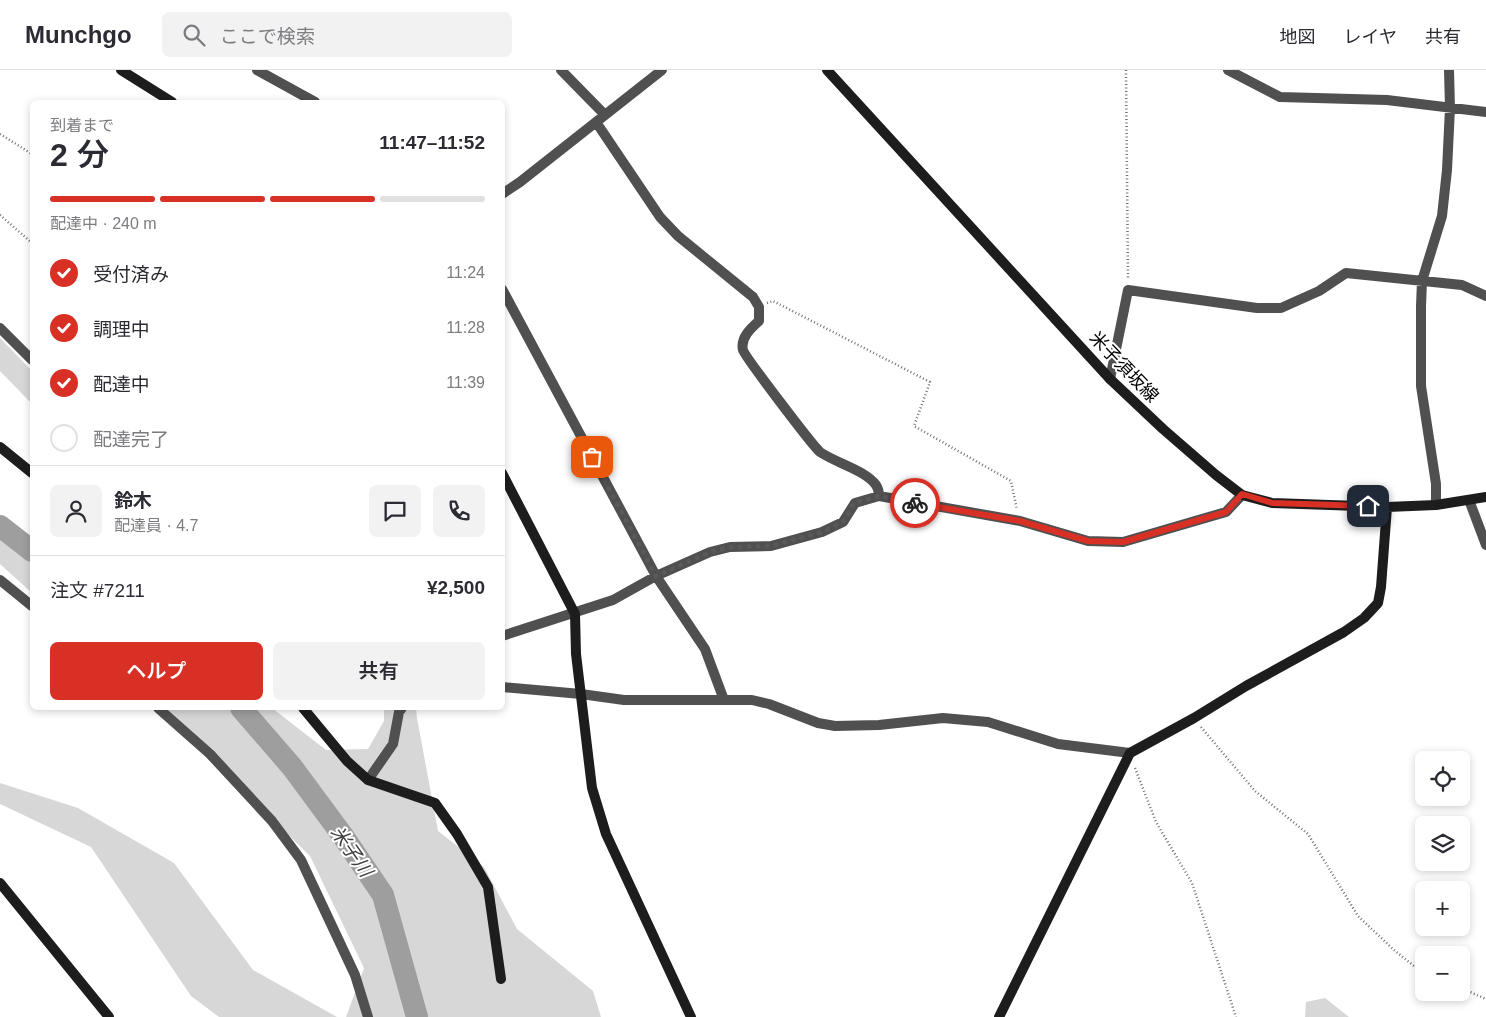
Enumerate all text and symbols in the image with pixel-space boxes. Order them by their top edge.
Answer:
search box [162,12,512,57]
text: Munchgo [25,21,132,48]
icon: search [180,21,208,49]
text: ここで検索 [220,26,315,47]
text: 地図 [1280,27,1316,47]
text: レイヤ [1344,27,1397,47]
text: 共有 [1425,27,1461,47]
text: 到着まで [50,117,114,134]
text: 11:47–11:52 [379,132,485,153]
text: 2 分 [50,137,109,173]
text: 配達中 · 240 m [50,215,157,232]
icon: check [50,259,78,287]
text: 受付済み [93,264,169,285]
text: 11:24 [446,264,485,281]
icon: check [50,314,78,342]
text: 調理中 [93,319,150,340]
text: 11:28 [446,319,485,336]
street label: 米子須坂線 [1086,328,1162,406]
icon: check [50,369,78,397]
text: 配達中 [93,374,150,395]
text: 11:39 [446,374,485,391]
text: 配達完了 [93,429,169,450]
pin [571,436,613,478]
icon: bag [578,443,606,471]
courier [890,478,940,528]
button: person [50,485,102,537]
button: chat [369,485,421,537]
button: phone [433,485,485,537]
pin [1347,485,1389,527]
icon: bike [901,489,929,517]
text: 鈴木 [114,490,152,511]
icon: home [1354,492,1382,520]
text: 配達員 · 4.7 [114,517,198,534]
text: ¥2,500 [427,577,485,598]
text: 注文 #7211 [50,580,145,601]
button: ヘルプ [50,642,263,700]
button: 共有 [273,642,485,700]
map controls [1415,751,1470,1001]
button: locate [1415,751,1470,806]
button: layers [1415,816,1470,871]
water label: 米子川 [327,822,378,882]
button: + [1415,881,1470,936]
button: − [1415,946,1470,1001]

